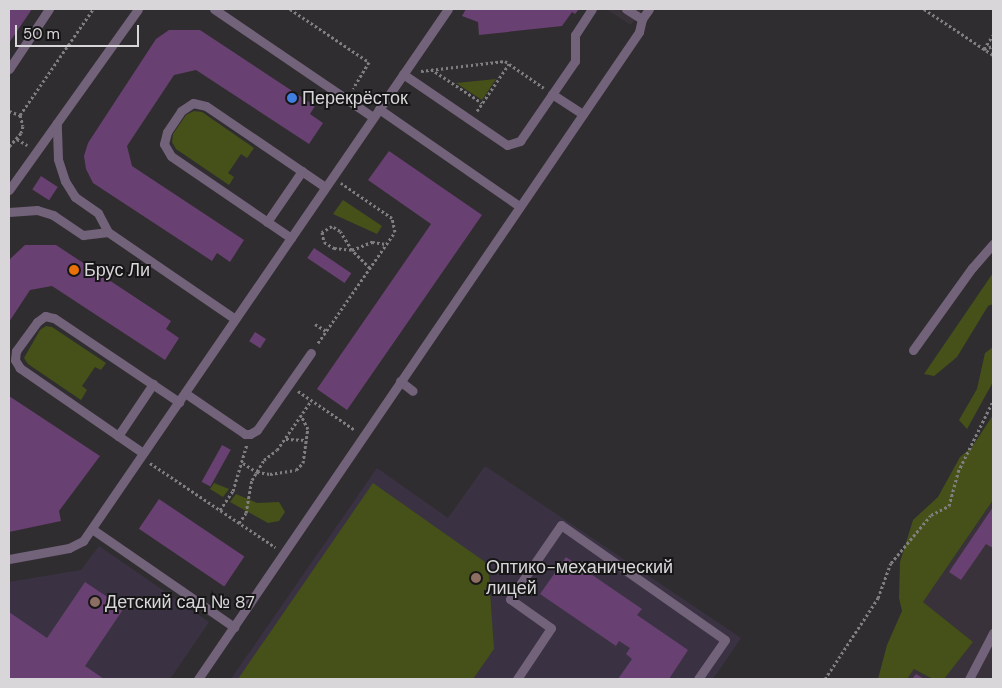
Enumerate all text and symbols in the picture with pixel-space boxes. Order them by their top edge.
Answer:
scale bar [18,15,141,47]
text: 50 m [23,24,60,44]
place label: Перекрёсток [302,87,408,109]
marker: Перекрёсток [286,92,298,104]
place label: Брус Ли [84,259,150,281]
marker: Брус Ли [68,264,80,276]
place label: Оптико-механический лицей [486,557,673,600]
marker: Оптико-механический лицей [470,572,482,584]
place label: Детский сад № 87 [105,591,255,613]
marker: Детский сад № 87 [89,596,101,608]

